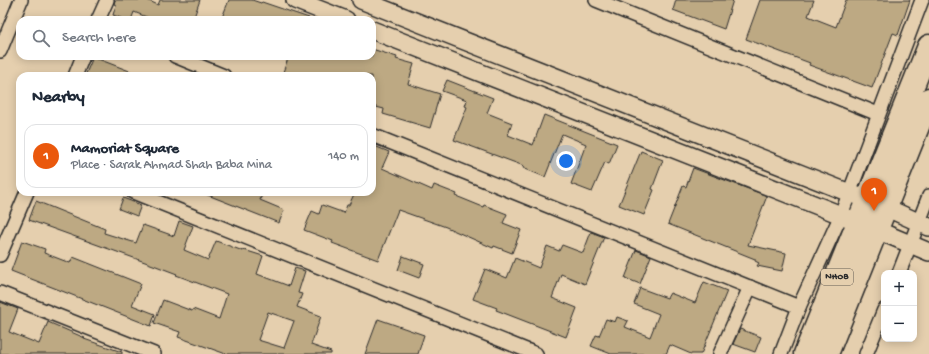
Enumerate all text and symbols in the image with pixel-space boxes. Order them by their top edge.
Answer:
search box [16,16,376,60]
icon: search [30,27,52,49]
text: Search here [62,29,136,47]
text: Nearby [32,88,85,108]
text: Mamoriat Square [71,140,179,158]
text: 1 [43,149,49,164]
text: 140 m [328,149,359,164]
your location [556,151,576,171]
text: Place · Sarak Ahmad Shah Baba Mina [71,158,272,173]
pin: 1 [861,178,887,211]
road number: NH08 [821,269,853,285]
map controls [881,270,917,342]
button: + [881,270,917,306]
button: − [881,306,917,342]

